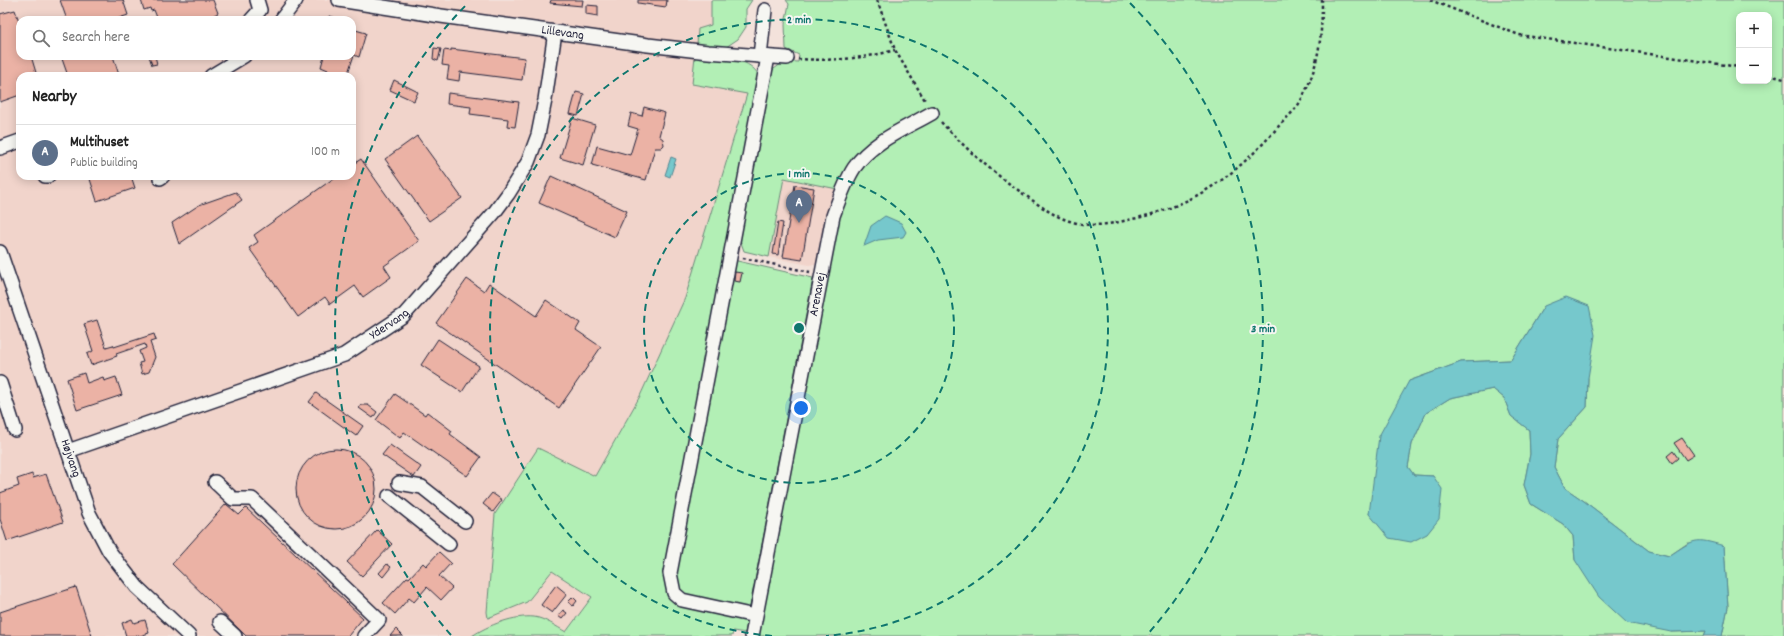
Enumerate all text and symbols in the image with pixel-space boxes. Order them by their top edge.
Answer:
text: 2 min [787,12,811,29]
map controls [1736,12,1772,84]
button: + [1736,12,1772,48]
search box [16,16,356,60]
street label: Lillevang [540,21,585,45]
icon: search [30,27,52,49]
text: Search here [62,27,130,49]
button: − [1736,48,1772,84]
text: Nearby [32,86,76,110]
text: Multihuset [70,132,129,154]
text: A [41,143,49,162]
text: 100 m [311,143,340,162]
text: Public building [70,154,138,173]
text: 1 min [788,166,810,183]
pin: A [786,190,812,223]
street label: Arenavej [804,271,831,318]
street label: Ydervang [366,305,415,345]
centre of rings [792,321,806,335]
text: 3 min [1251,321,1275,338]
your location [791,398,811,418]
street label: Højvang [55,437,86,480]

